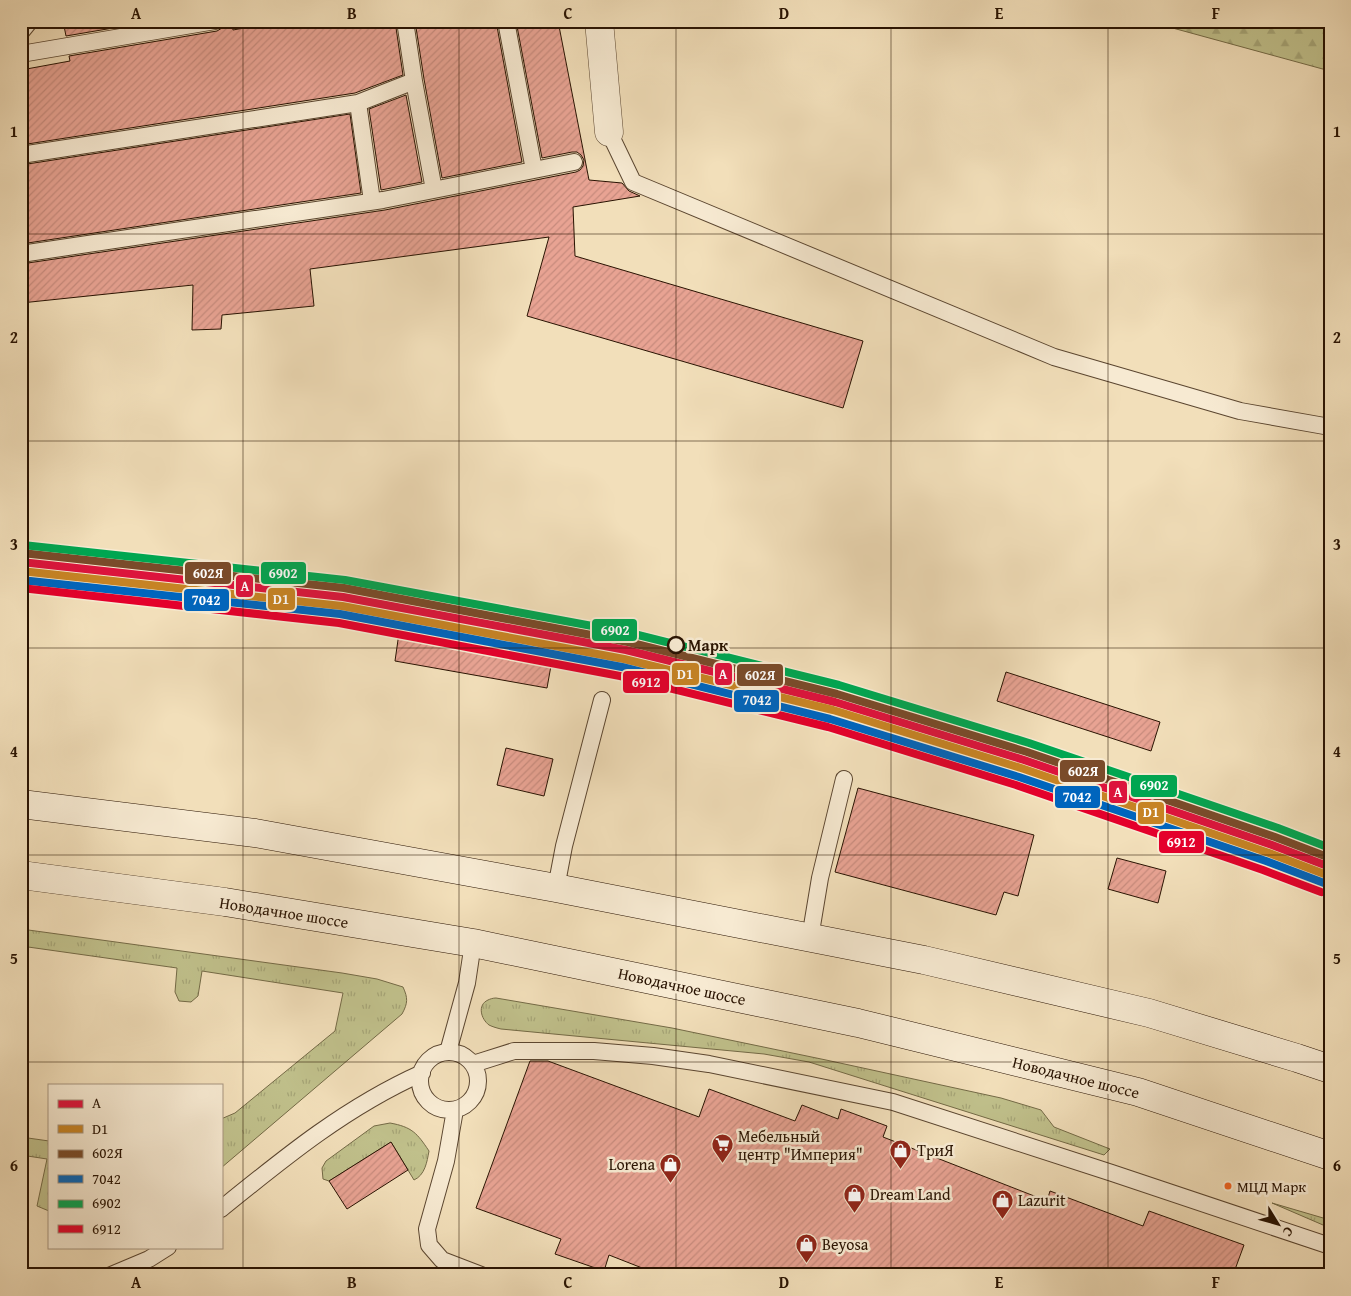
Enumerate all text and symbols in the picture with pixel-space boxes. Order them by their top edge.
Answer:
text: A [131,1,142,25]
text: B [347,1,357,25]
text: C [563,1,573,25]
text: D [779,1,789,25]
text: E [995,1,1004,25]
text: F [1212,1,1220,25]
text: 1 [10,119,18,143]
text: 1 [1333,119,1341,143]
text: 2 [10,325,18,349]
text: 2 [1333,325,1341,349]
text: 3 [10,532,18,556]
text: 3 [1333,532,1341,556]
line badge: 602Я [184,561,232,585]
line badge: 6902 [260,561,307,585]
text: 602Я [193,563,224,583]
text: 6902 [268,563,298,583]
line badge: A [235,574,254,598]
text: A [241,576,250,596]
line badge: D1 [267,587,296,611]
line badge: 7042 [183,588,230,612]
text: D1 [273,589,289,609]
text: 7042 [191,590,221,610]
line badge: 6902 [591,618,638,642]
text: 6902 [600,620,630,640]
place label: Марк [688,633,729,657]
marker: Марк [667,636,685,654]
line badge: D1 [671,662,700,686]
line badge: A [714,662,733,686]
line badge: 602Я [736,663,784,687]
text: D1 [677,664,693,684]
text: A [719,664,728,684]
text: 602Я [745,665,776,685]
line badge: 6912 [622,670,670,694]
text: 6912 [631,672,661,692]
line badge: 7042 [733,689,780,713]
text: 7042 [742,690,772,710]
text: 4 [10,739,18,763]
text: 4 [1333,739,1341,763]
line badge: 602Я [1059,759,1106,783]
text: 602Я [1068,761,1099,781]
line badge: 6902 [1130,774,1178,798]
text: 6902 [1139,775,1169,795]
line badge: A [1108,780,1128,804]
text: A [1114,782,1123,802]
line badge: 7042 [1054,785,1101,809]
text: 7042 [1062,787,1092,807]
line badge: D1 [1137,801,1165,825]
text: D1 [1143,802,1159,822]
line badge: 6912 [1158,830,1205,854]
text: 6912 [1166,832,1196,852]
street label: Новодачное шоссе [218,890,350,934]
text: 5 [10,946,18,970]
text: 5 [1333,946,1341,970]
street label: Новодачное шоссе [616,961,748,1011]
street label: Новодачное шоссе [1010,1050,1142,1104]
legend [48,1084,222,1248]
text: A [92,1092,101,1113]
text: D1 [92,1118,108,1139]
place label: Мебельный центр "Империя" [738,1124,863,1166]
supermarket icon: Мебельный центр "Империя" [710,1133,734,1164]
shop icon: ТриЯ [889,1138,913,1169]
place label: ТриЯ [917,1138,954,1162]
text: 602Я [92,1142,123,1163]
place label: Lorena [609,1152,655,1176]
shop icon: Lorena [659,1152,683,1183]
text: 6 [10,1153,18,1177]
text: 6 [1333,1153,1341,1177]
text: 7042 [92,1168,121,1189]
place label: МЦД Марк [1237,1176,1306,1197]
marker: МЦД Марк [1223,1181,1233,1191]
shop icon: Dream Land [842,1182,866,1213]
place label: Dream Land [870,1182,951,1206]
shop icon: Lazurit [990,1188,1014,1219]
place label: Lazurit [1018,1188,1066,1212]
text: 6902 [92,1192,121,1213]
north arrow [1254,1198,1304,1248]
text: 6912 [92,1218,121,1239]
text: С [1278,1223,1299,1241]
shop icon: Beyosa [794,1232,818,1263]
place label: Beyosa [822,1232,869,1256]
text: A [131,1270,142,1294]
text: B [347,1270,357,1294]
text: C [563,1270,573,1294]
text: D [779,1270,789,1294]
text: E [995,1270,1004,1294]
text: F [1212,1270,1220,1294]

